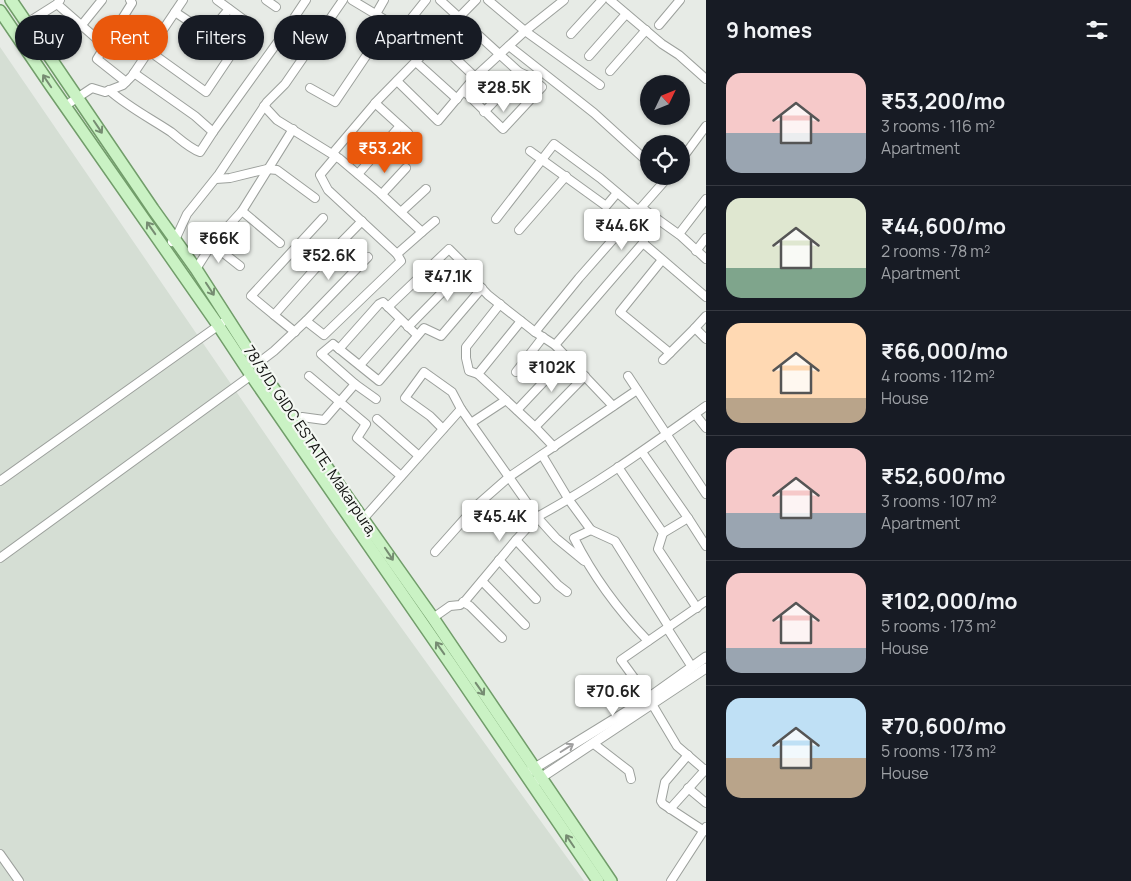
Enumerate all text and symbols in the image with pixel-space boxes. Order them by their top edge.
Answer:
chip: Buy [15,15,82,60]
chip: Rent [92,15,168,60]
chip: Filters [178,15,264,60]
chip: New [274,15,346,60]
chip: Apartment [356,15,482,60]
text: 9 homes [726,16,812,44]
icon: filters [1083,16,1111,44]
pin: ₹28.5K [463,70,545,113]
one-way arrow [42,74,52,88]
north arrow [640,75,690,125]
map controls [640,75,690,185]
text: ₹28.5K [477,76,531,98]
text: ₹53,200/mo [881,87,1005,115]
icon: home [766,93,826,153]
text: 3 rooms · 116 m² [881,115,995,137]
one-way arrow [92,120,103,134]
pin: ₹53.2K [344,132,426,174]
button: locate [640,135,690,185]
text: ₹53.2K [358,137,412,159]
text: Apartment [881,137,960,159]
pin: ₹44.6K [581,208,663,251]
text: ₹44,600/mo [881,212,1006,240]
text: ₹44.6K [595,214,649,236]
icon: home [766,218,826,278]
one-way arrow [146,221,156,235]
pin: ₹66K [189,222,249,264]
text: ₹66K [199,227,239,249]
pin: ₹52.6K [288,238,370,281]
text: 2 rooms · 78 m² [881,240,990,262]
text: ₹52.6K [302,244,356,266]
pin: ₹47.1K [407,260,489,302]
text: Apartment [881,262,960,284]
text: ₹47.1K [424,265,472,287]
one-way arrow [205,282,215,296]
text: ₹66,000/mo [881,337,1008,365]
street label: 78/3/D, GIDC ESTATE, Makarpura, [239,341,383,541]
icon: home [766,343,826,403]
pin: ₹102K [517,350,587,393]
text: ₹102K [528,356,576,378]
text: 4 rooms · 112 m² [881,365,995,387]
text: House [881,387,929,409]
text: ₹52,600/mo [881,462,1005,490]
icon: home [766,468,826,528]
text: 3 rooms · 107 m² [881,490,997,512]
pin: ₹45.4K [459,500,541,542]
text: ₹45.4K [473,505,527,527]
text: Apartment [881,512,960,534]
one-way arrow [384,547,394,561]
text: ₹102,000/mo [881,587,1017,615]
icon: home [766,593,826,653]
text: 5 rooms · 173 m² [881,615,996,637]
text: House [881,637,929,659]
one-way arrow [435,641,445,655]
pin: ₹70.6K [572,674,654,717]
text: ₹70.6K [586,680,640,702]
one-way arrow [475,682,485,696]
text: ₹70,600/mo [881,712,1006,740]
icon: home [766,718,826,778]
text: 5 rooms · 173 m² [881,740,996,762]
one-way arrow [559,742,573,752]
text: House [881,762,929,784]
one-way arrow [565,834,575,848]

